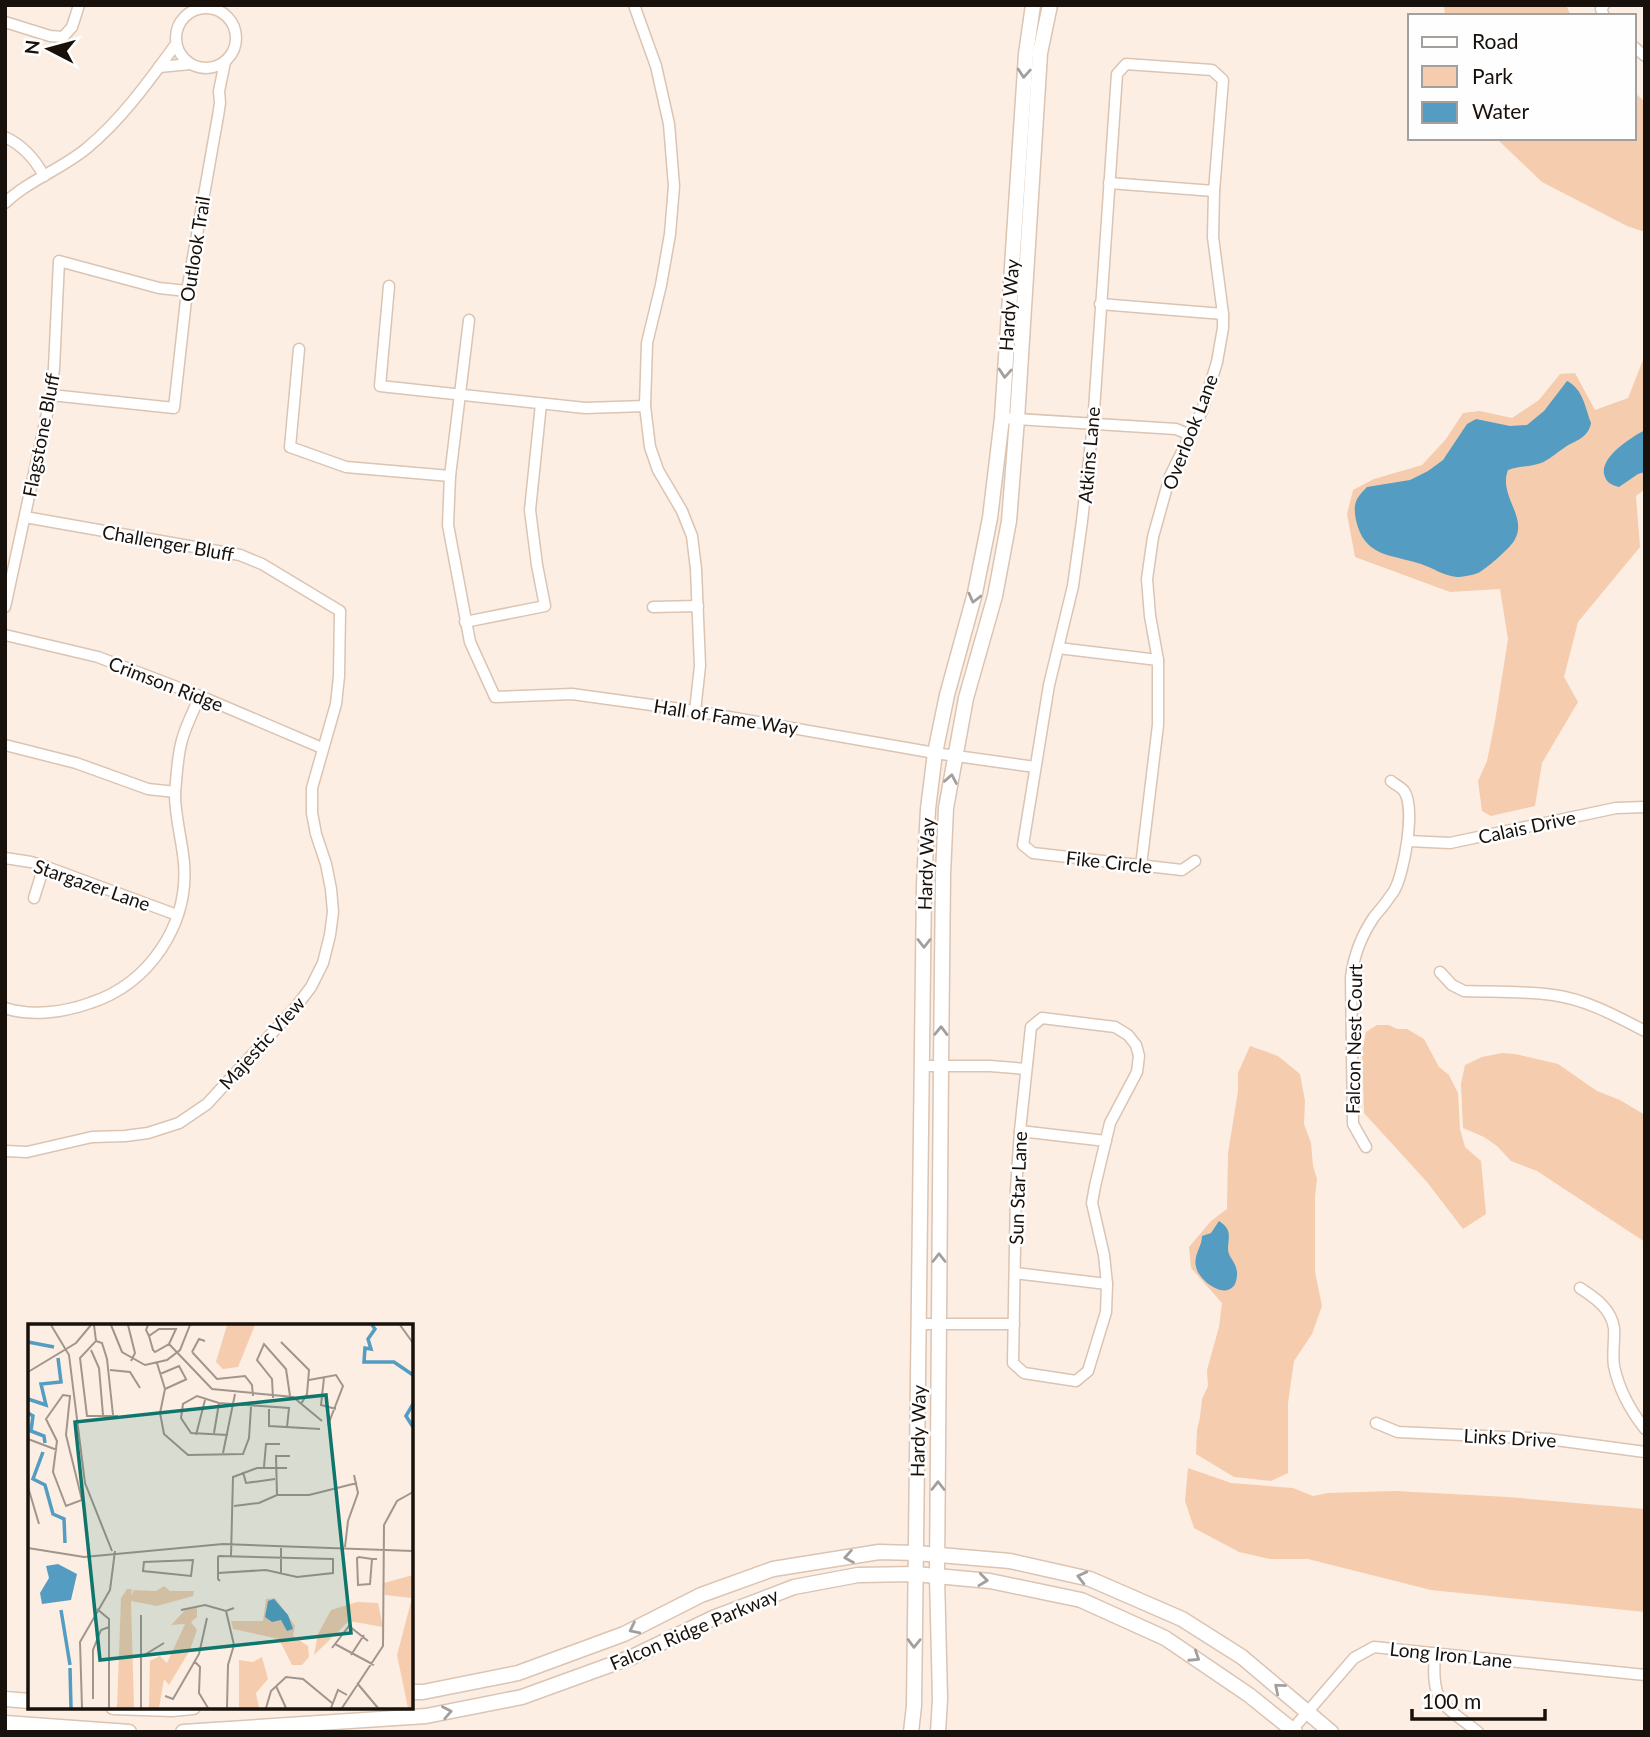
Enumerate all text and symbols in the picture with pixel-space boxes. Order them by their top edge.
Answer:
north arrow [14,14,84,84]
legend [1408,14,1636,140]
text: Road [1472,28,1519,53]
text: N [19,39,44,56]
text: Park [1472,63,1513,88]
one-way arrow [1017,68,1032,79]
text: Water [1472,98,1529,123]
street label: Outlook Trail [175,194,214,303]
street label: Hardy Way [994,258,1023,352]
one-way arrow [997,368,1012,379]
street label: Flagstone Bluff [17,371,64,499]
street label: Overlook Lane [1157,371,1222,493]
street label: Atkins Lane [1073,406,1104,504]
street label: Challenger Bluff [100,520,236,565]
one-way arrow [968,592,982,604]
street label: Crimson Ridge [106,651,227,716]
street label: Hall of Fame Way [652,694,800,739]
one-way arrow [943,773,958,785]
street label: Calais Drive [1476,805,1578,848]
street label: Hardy Way [912,817,939,911]
street label: Fike Circle [1065,846,1153,877]
street label: Stargazer Lane [31,854,153,915]
one-way arrow [916,938,932,949]
street label: Falcon Nest Court [1341,964,1366,1114]
street label: Majestic View [214,991,309,1094]
one-way arrow [933,1025,949,1036]
street label: Sun Star Lane [1004,1131,1031,1245]
one-way arrow [931,1253,947,1263]
inset map [28,1324,413,1709]
street label: Hardy Way [905,1384,930,1477]
street label: Links Drive [1463,1424,1557,1451]
one-way arrow [930,1480,946,1491]
one-way arrow [843,1549,854,1564]
one-way arrow [1076,1571,1088,1585]
one-way arrow [977,1573,989,1588]
street label: Falcon Ridge Parkway [606,1583,782,1674]
one-way arrow [629,1620,641,1634]
street label: Long Iron Lane [1389,1637,1513,1672]
one-way arrow [906,1638,922,1648]
one-way arrow [1187,1649,1200,1662]
scale bar [1412,1678,1545,1722]
one-way arrow [1274,1683,1286,1696]
text: 100 m [1422,1688,1481,1713]
one-way arrow [440,1705,452,1720]

